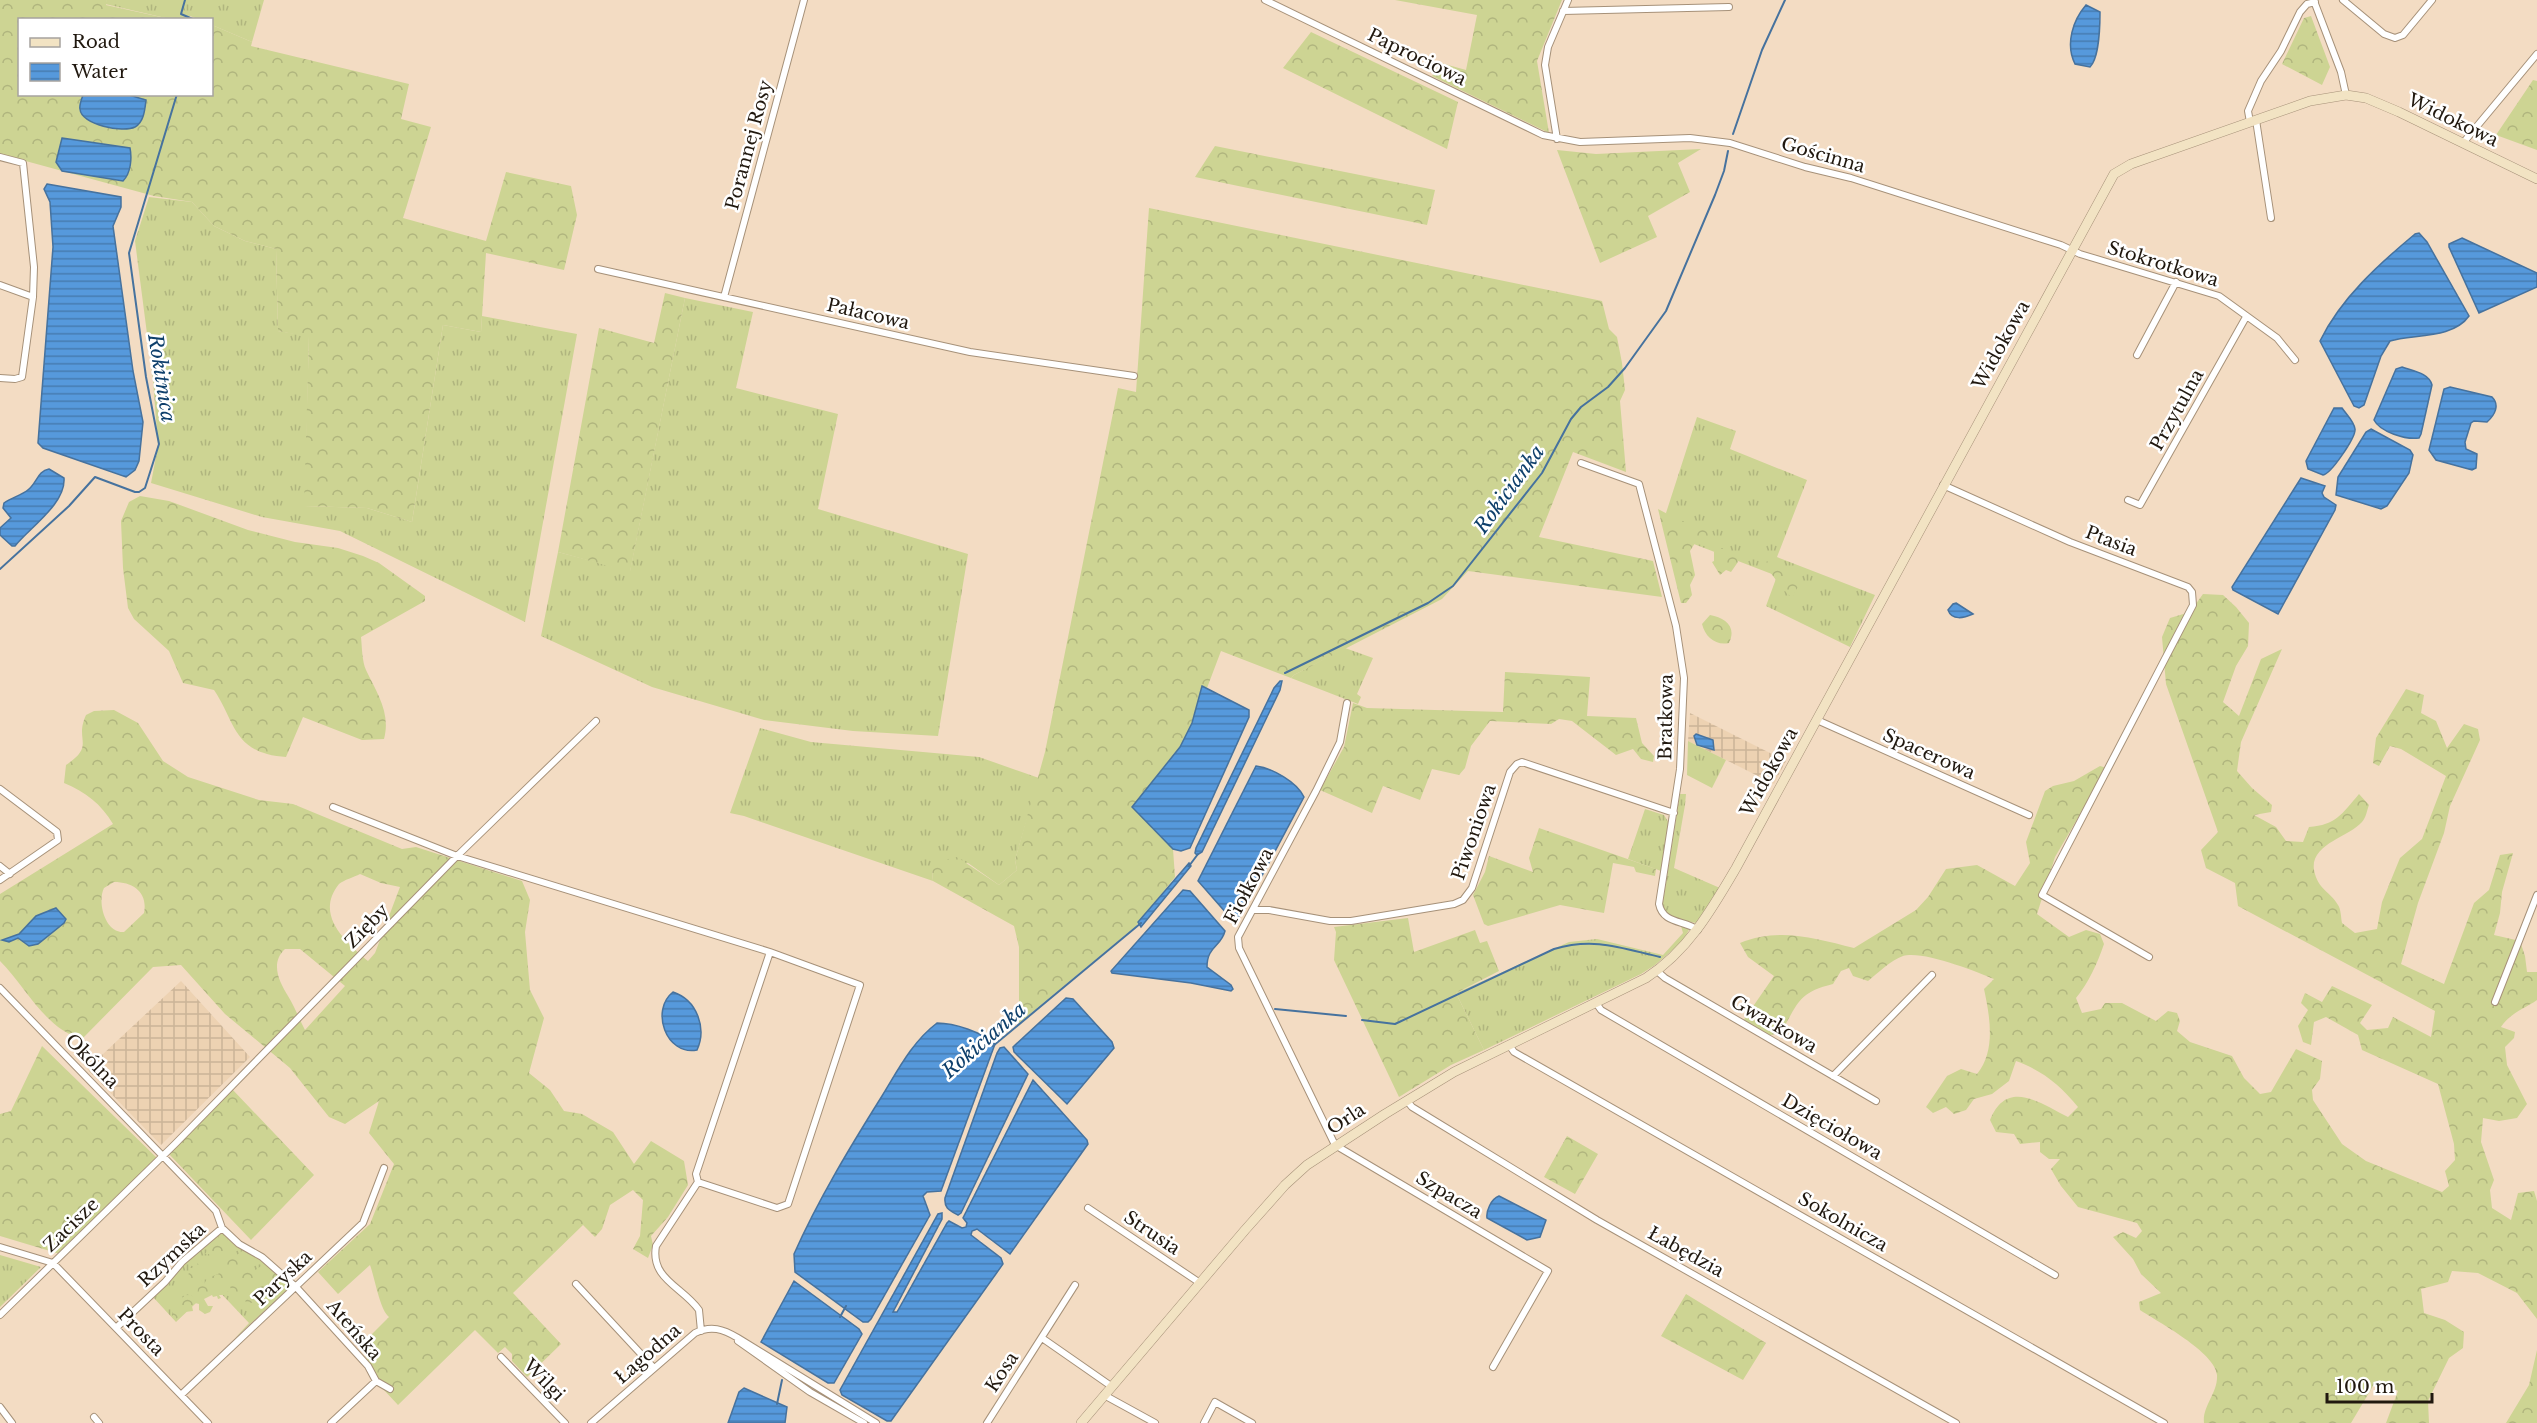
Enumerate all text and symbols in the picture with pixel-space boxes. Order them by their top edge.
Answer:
legend [18,18,213,96]
street label: Paprociowa [1364,24,1470,90]
text: Road [72,31,120,53]
text: Water [71,61,128,83]
street label: Porannej Rosy [721,77,777,212]
street label: Widokowa [2403,88,2502,151]
street label: Gościnna [1779,133,1867,177]
street label: Stokrotkowa [2105,237,2221,291]
street label: Pałacowa [825,294,912,334]
street label: Widokowa [1967,297,2034,394]
water label: Rokitnica [143,331,181,424]
street label: Przytulna [2146,365,2208,455]
water label: Rokicianka [1468,440,1549,539]
street label: Ptasia [2082,521,2140,561]
street label: Bratkowa [1654,674,1678,760]
street label: Widokowa [1735,724,1802,821]
street label: Spacerowa [1879,724,1979,784]
street label: Piwoniowa [1447,781,1501,883]
street label: Fiołkowa [1220,844,1278,928]
street label: Zięby [341,899,394,953]
street label: Gwarkowa [1727,990,1821,1058]
water label: Rokicianka [936,997,1031,1084]
street label: Okólna [61,1029,123,1093]
street label: Dzięciołowa [1778,1089,1886,1165]
street label: Orla [1323,1098,1369,1140]
street label: Szpacza [1412,1167,1486,1223]
street label: Sokolnicza [1794,1188,1892,1256]
street label: Zacisze [39,1193,103,1257]
street label: Strusia [1120,1206,1184,1260]
street label: Rzymska [134,1218,210,1292]
street label: Łabędzia [1644,1222,1728,1282]
street label: Paryska [249,1246,317,1310]
street label: Ateńska [321,1295,386,1365]
street label: Prosta [113,1304,169,1360]
street label: Łagodna [611,1319,685,1389]
street label: Kosa [981,1348,1023,1396]
street label: Wilgi [518,1354,569,1406]
scale bar [2327,1366,2432,1404]
text: 100 m [2336,1376,2394,1398]

